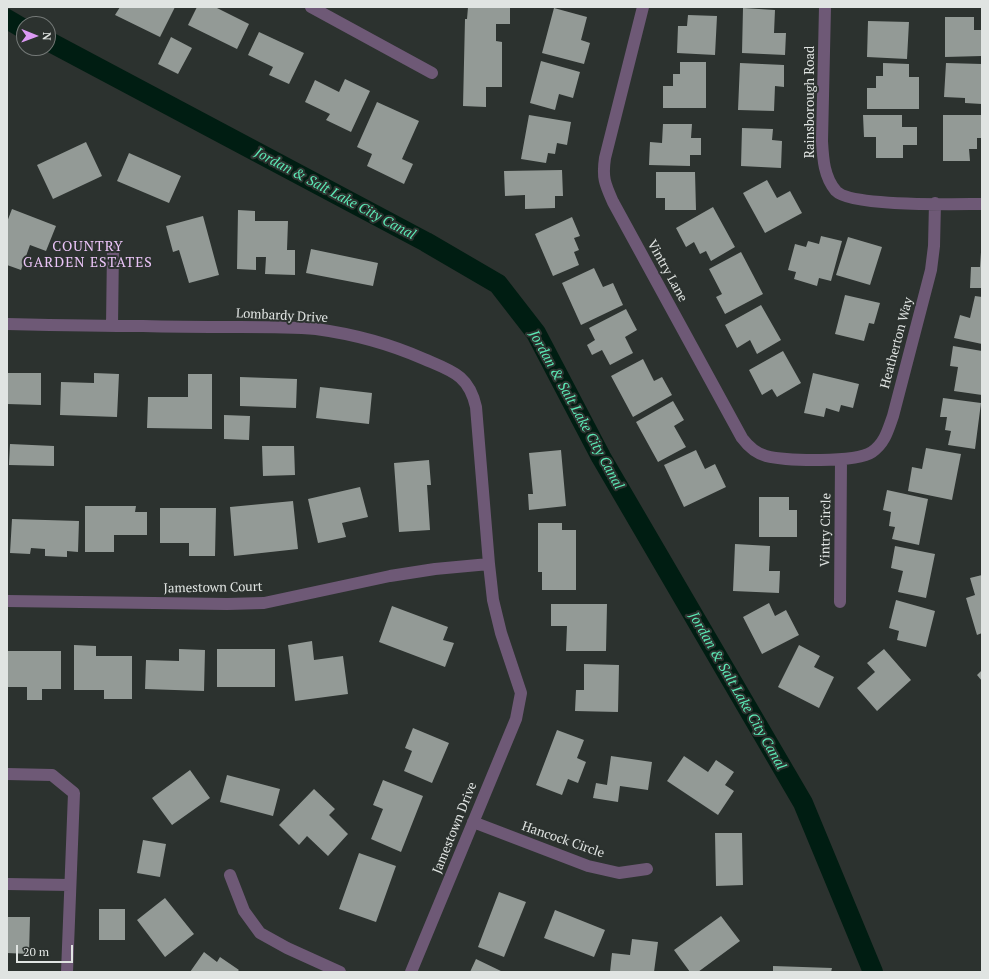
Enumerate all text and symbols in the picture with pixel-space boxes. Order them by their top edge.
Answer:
north arrow [16,16,56,56]
text: N [40,32,54,40]
street label: Rainsborough Road [802,46,818,158]
water label: Jordan & Salt Lake City Canal [252,144,418,244]
street label: Vintry Lane [644,237,690,305]
district label: COUNTRY GARDEN ESTATES [23,239,153,272]
street label: Heatherton Way [877,296,917,390]
street label: Lombardy Drive [236,306,328,326]
water label: Jordan & Salt Lake City Canal [525,327,627,493]
street label: Vintry Circle [818,493,834,567]
street label: Jamestown Court [163,579,263,597]
water label: Jordan & Salt Lake City Canal [685,609,789,773]
street label: Jamestown Drive [429,780,481,876]
street label: Hancock Circle [520,819,606,861]
scale bar [18,937,75,963]
text: 20 m [23,944,49,959]

